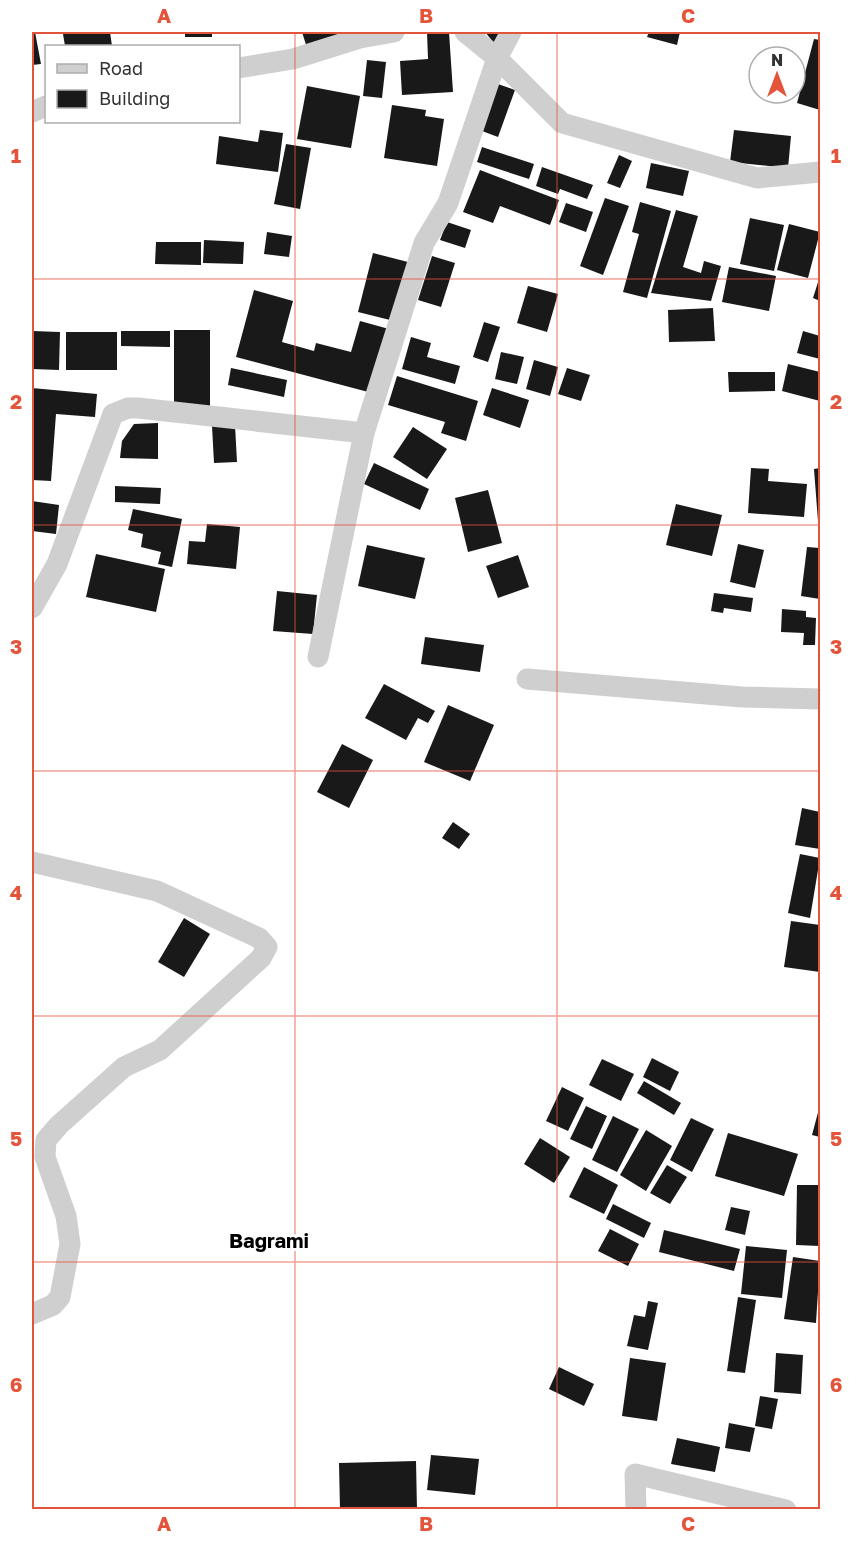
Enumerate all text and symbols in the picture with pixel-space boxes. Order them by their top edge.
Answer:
text: A [157,3,171,27]
text: B [419,3,433,27]
text: C [681,3,695,27]
legend [45,45,240,123]
north arrow [747,45,807,105]
text: N [771,50,783,70]
text: Road [99,57,143,79]
text: Building [99,87,170,109]
text: 1 [11,143,21,167]
text: 1 [831,143,841,167]
text: 2 [10,389,22,413]
text: 2 [830,389,842,413]
text: 3 [10,634,22,658]
text: 3 [830,634,842,658]
text: 4 [10,880,22,904]
text: 4 [830,880,842,904]
text: 5 [10,1126,22,1150]
text: 5 [830,1126,842,1150]
district label: Bagrami [229,1228,309,1252]
text: 6 [10,1372,22,1396]
text: 6 [830,1372,842,1396]
text: A [157,1511,171,1535]
text: B [419,1511,433,1535]
text: C [681,1511,695,1535]

